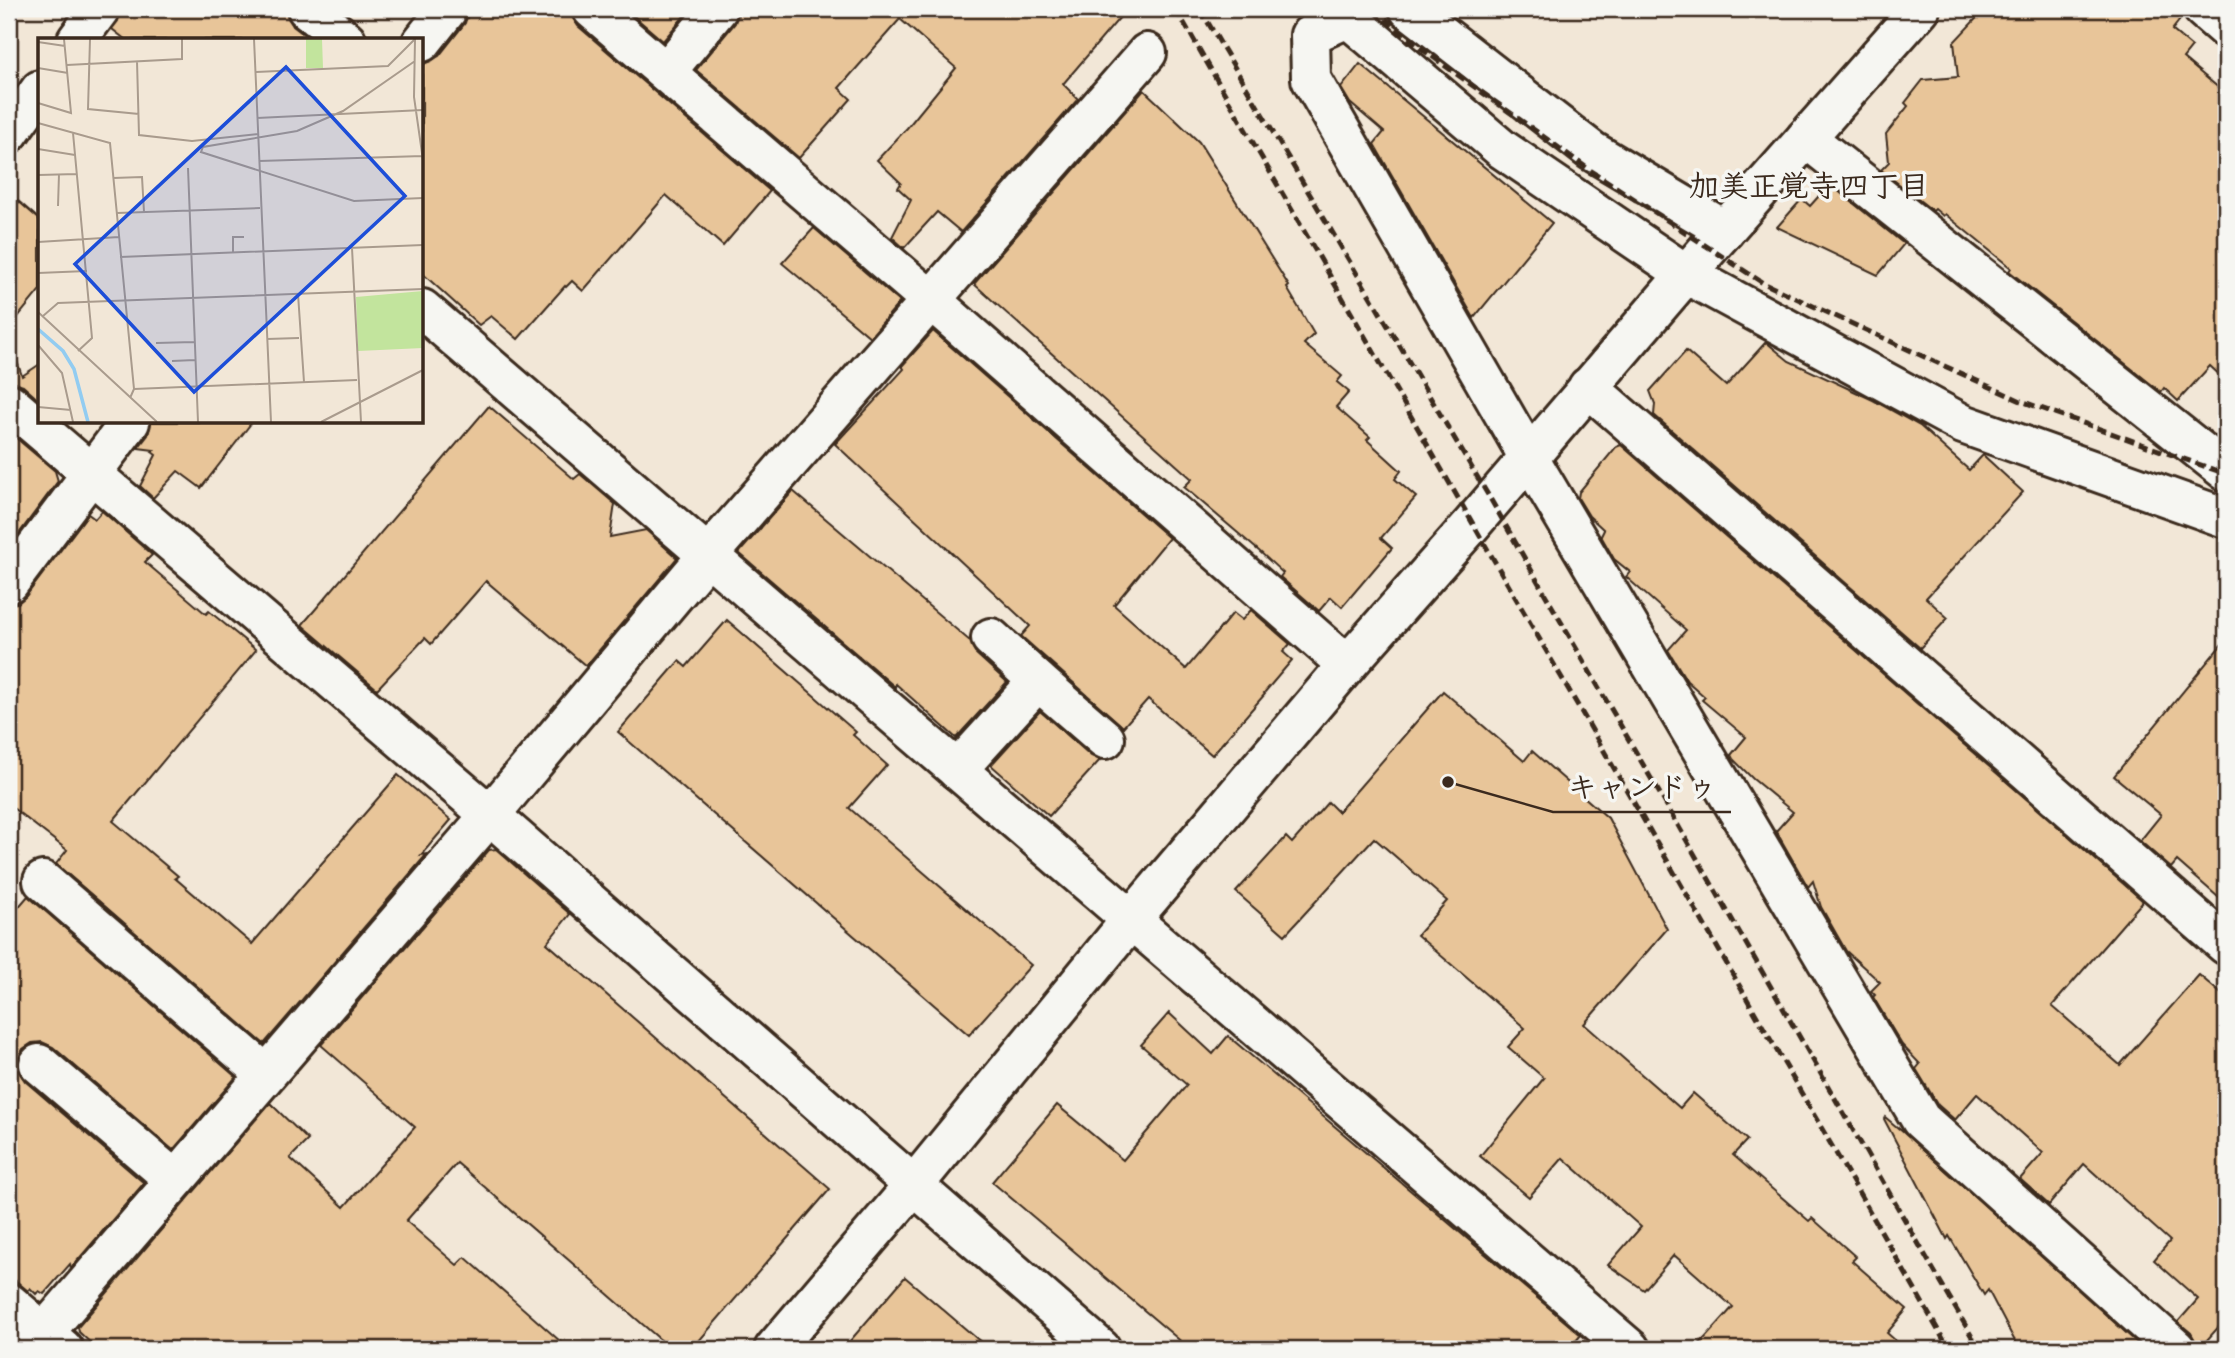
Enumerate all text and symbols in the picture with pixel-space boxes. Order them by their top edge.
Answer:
inset map [38,38,424,424]
district label: 加美正覚寺四丁目 [1689,167,1929,211]
callout: キャンドゥ [1553,761,1731,812]
text: キャンドゥ [1567,768,1717,812]

